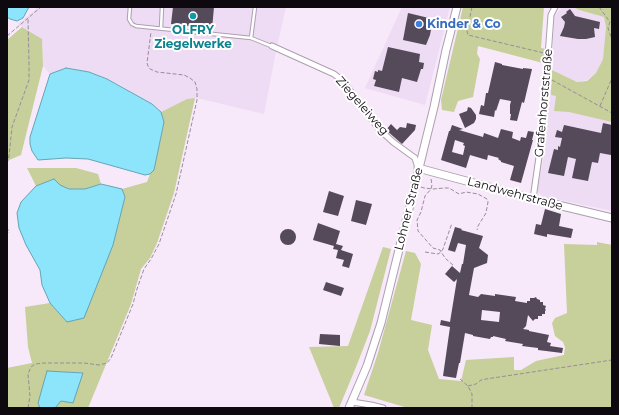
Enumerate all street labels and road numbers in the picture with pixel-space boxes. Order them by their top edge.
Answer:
street label: Grafenhorststraße [532,48,556,158]
street label: Ziegeleiweg [333,74,391,138]
street label: Lohner Straße [392,166,426,252]
street label: Landwehrstraße [466,174,564,214]

